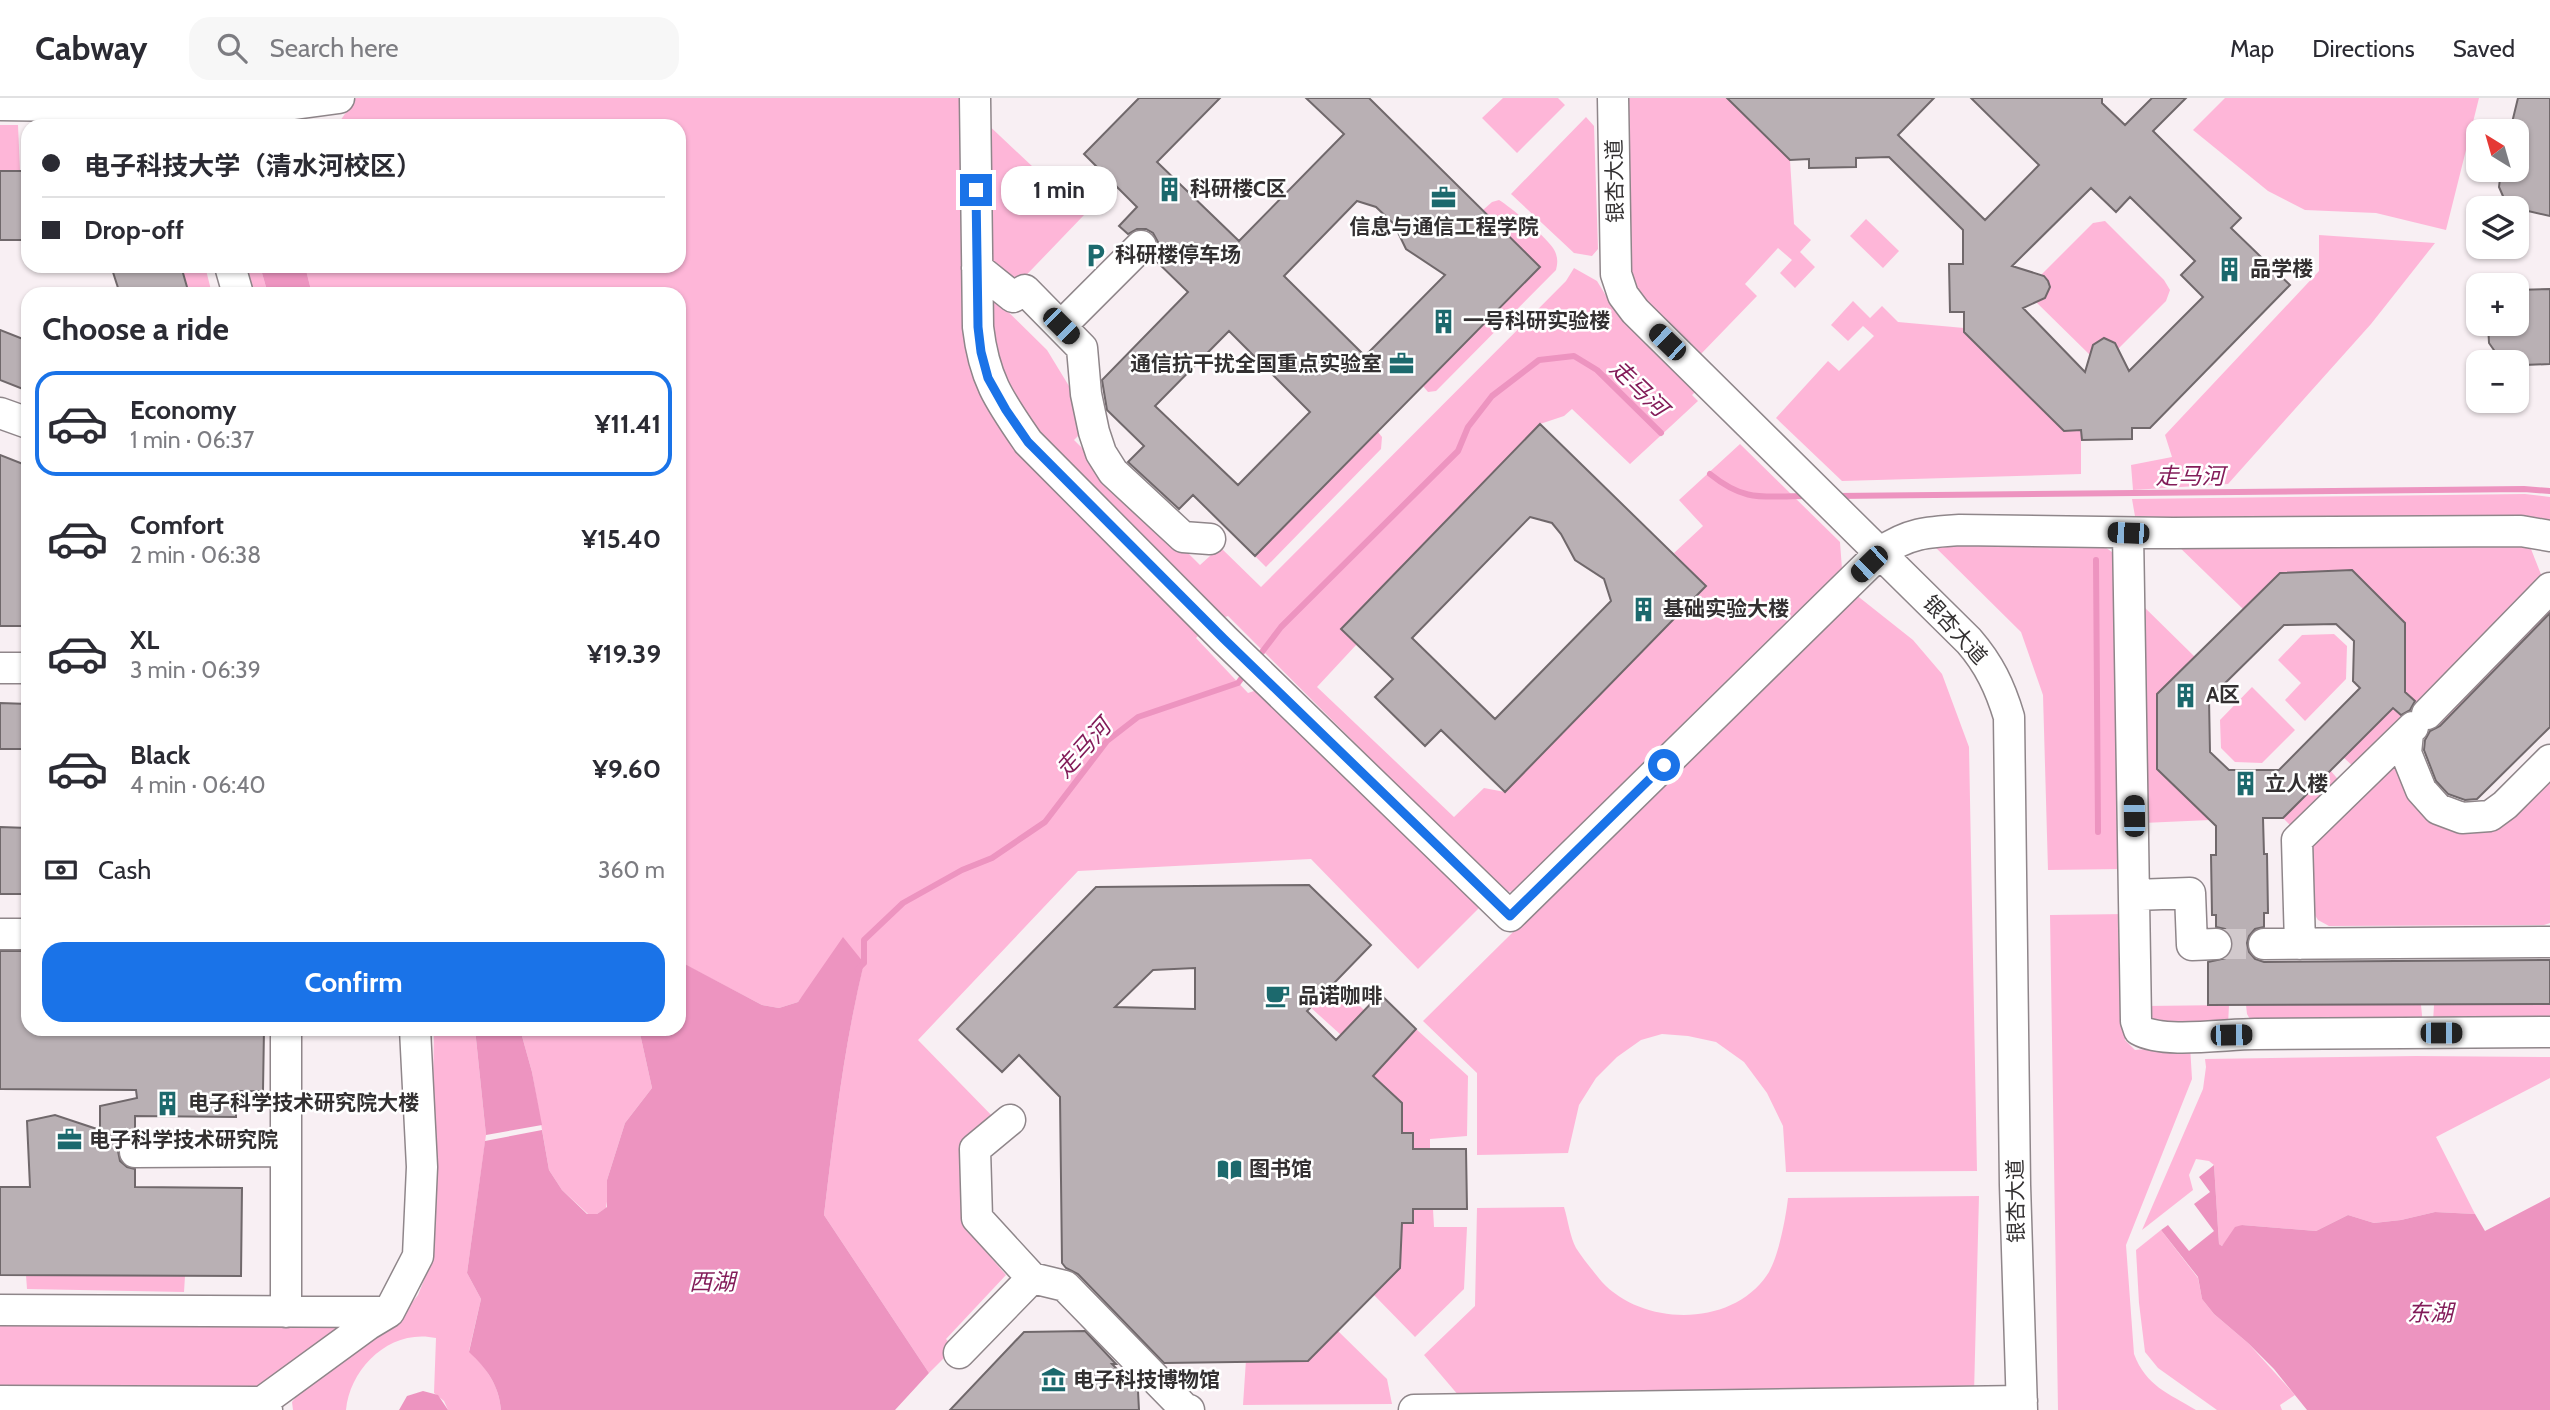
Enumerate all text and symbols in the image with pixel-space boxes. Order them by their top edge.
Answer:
search box [189,17,679,80]
text: Cabway [35,28,147,68]
icon: search [213,29,251,67]
text: Search here [269,32,399,64]
text: Map [2230,34,2274,63]
text: Directions [2312,34,2415,63]
text: Saved [2453,34,2515,63]
north arrow [2466,119,2529,182]
map controls [2466,119,2529,413]
street label: 银杏大道 [1601,139,1628,223]
text: 电子科技大学（清水河校区） [84,150,422,182]
callout: 1 min [1000,166,1116,214]
route end [960,174,992,206]
building icon: 科研楼C区 [1156,175,1184,203]
text: 1 min [1033,176,1085,204]
place label: 科研楼C区 [1190,176,1287,201]
office icon: 信息与通信工程学院 [1430,184,1458,212]
button: layers [2466,196,2529,259]
text: Drop-off [84,214,184,246]
place label: 信息与通信工程学院 [1350,214,1539,239]
parking icon: 科研楼停车场 [1081,241,1109,269]
place label: 科研楼停车场 [1115,242,1241,267]
building icon: 品学楼 [2216,255,2244,283]
place label: 品学楼 [2250,256,2313,281]
button: + [2466,273,2529,336]
car [1039,304,1084,348]
building icon: 一号科研实验楼 [1429,307,1457,335]
place label: 一号科研实验楼 [1463,308,1610,333]
text: Choose a ride [42,309,229,348]
car [1645,320,1690,364]
office icon: 通信抗干扰全国重点实验室 [1388,350,1416,378]
button: − [2466,350,2529,413]
place label: 通信抗干扰全国重点实验室 [1130,351,1382,376]
water label: 走马河 [1604,354,1676,425]
icon: car [46,392,109,455]
text: Economy [130,394,236,426]
text: ¥11.41 [595,408,661,440]
text: 1 min · 06:37 [130,426,254,454]
water label: 走马河 [2156,462,2229,490]
icon: car [46,507,109,570]
text: Comfort [130,509,224,541]
car [2107,522,2150,544]
text: ¥15.40 [581,523,661,555]
text: 2 min · 06:38 [130,541,261,569]
car [1847,542,1892,586]
street label: 银杏大道 [1918,590,1993,669]
building icon: 基础实验大楼 [1629,595,1657,623]
place label: 基础实验大楼 [1663,596,1789,621]
icon: car [46,622,109,685]
text: XL [130,624,159,656]
text: ¥19.39 [587,638,661,670]
text: 3 min · 06:39 [130,656,261,684]
building icon: A区 [2172,681,2200,709]
place label: A区 [2206,682,2240,707]
water label: 走马河 [1050,710,1119,783]
icon: car [46,737,109,800]
text: Black [130,739,190,771]
route start [1648,749,1680,781]
text: ¥9.60 [592,753,661,785]
building icon: 立人楼 [2231,770,2259,798]
text: 4 min · 06:40 [130,771,265,799]
place label: 立人楼 [2265,771,2328,796]
car [2124,795,2145,837]
icon: cash [42,851,80,889]
text: Cash [98,854,151,886]
text: 360 m [598,856,665,884]
button: Confirm [42,942,665,1022]
cafe icon: 品诺咖啡 [1264,982,1292,1010]
place label: 品诺咖啡 [1298,983,1382,1008]
car [2421,1023,2463,1044]
car [2210,1024,2253,1046]
building icon: 电子科学技术研究院大楼 [154,1089,182,1117]
place label: 电子科学技术研究院大楼 [188,1090,419,1115]
office icon: 电子科学技术研究院 [55,1126,83,1154]
place label: 电子科学技术研究院 [89,1127,278,1152]
library icon: 图书馆 [1215,1155,1243,1183]
place label: 图书馆 [1249,1156,1312,1181]
street label: 银杏大道 [2002,1159,2029,1243]
water label: 西湖 [689,1268,738,1296]
water label: 东湖 [2407,1299,2456,1327]
museum icon: 电子科技博物馆 [1039,1366,1067,1394]
place label: 电子科技博物馆 [1073,1367,1220,1392]

